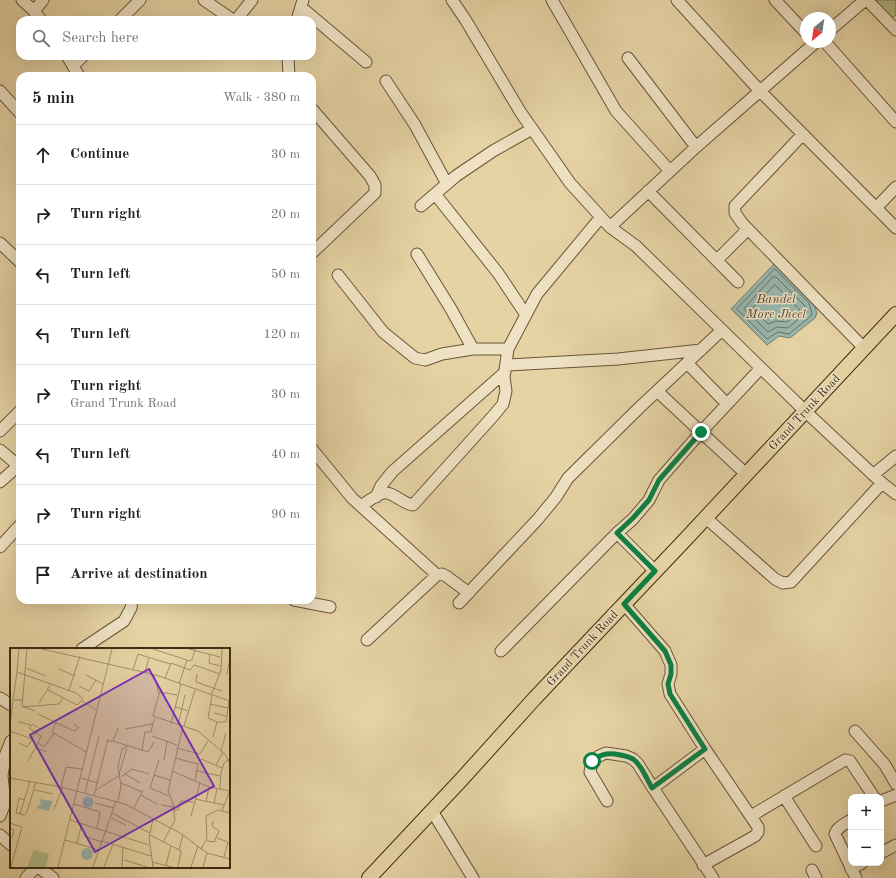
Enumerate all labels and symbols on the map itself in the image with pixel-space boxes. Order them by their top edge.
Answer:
north arrow [800,12,836,48]
water label: Bandel More Jheel [745,293,806,321]
street label: Grand Trunk Road [767,373,843,453]
route end [692,423,710,441]
street label: Grand Trunk Road [545,609,621,689]
inset map [10,648,230,868]
route start [583,752,601,770]

